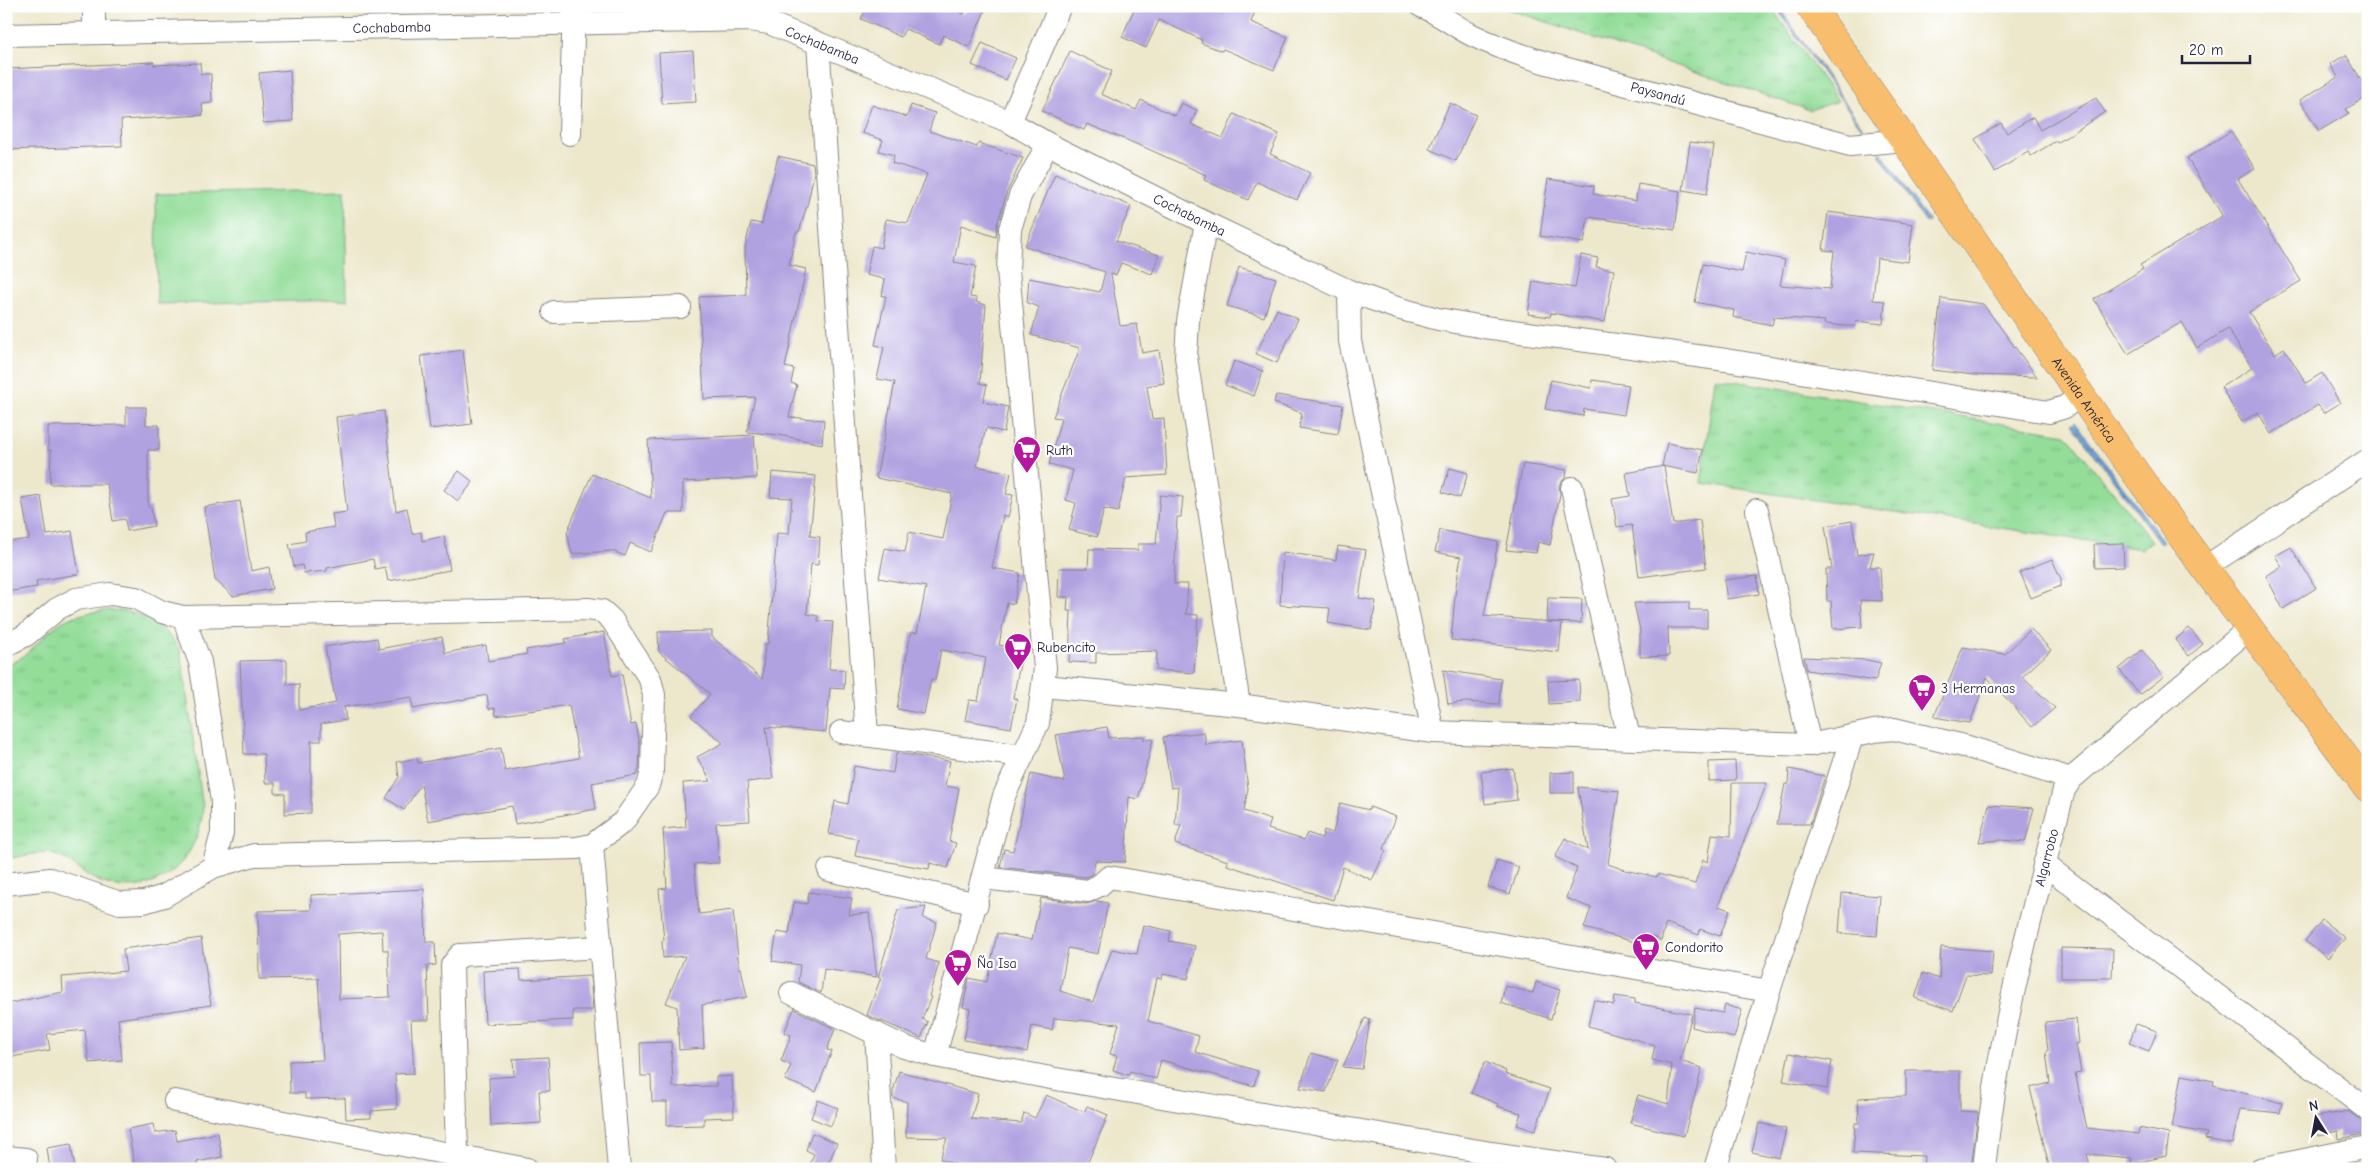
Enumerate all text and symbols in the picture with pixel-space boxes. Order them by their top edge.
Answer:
street label: Cochabamba [352,18,431,36]
street label: Cochabamba [783,22,862,68]
scale bar [2182,32,2249,64]
text: 20 m [2189,41,2223,59]
street label: Paysandú [1629,78,1687,109]
street label: Cochabamba [1151,190,1228,240]
street label: Avenida América [2048,354,2120,446]
supermarket icon: Ruth [1012,435,1042,474]
place label: Ruth [1046,442,1073,459]
supermarket icon: Rubencito [1003,632,1033,671]
place label: Rubencito [1037,639,1096,656]
supermarket icon: 3 Hermanas [1907,673,1937,712]
place label: 3 Hermanas [1941,680,2015,697]
street label: Algarrobo [2031,827,2062,888]
supermarket icon: Condorito [1631,932,1661,971]
place label: Condorito [1665,939,1723,956]
supermarket icon: Ña Isa [943,948,973,987]
place label: Ña Isa [977,955,1017,972]
north arrow [2292,1092,2342,1142]
text: N [2308,1097,2320,1115]

